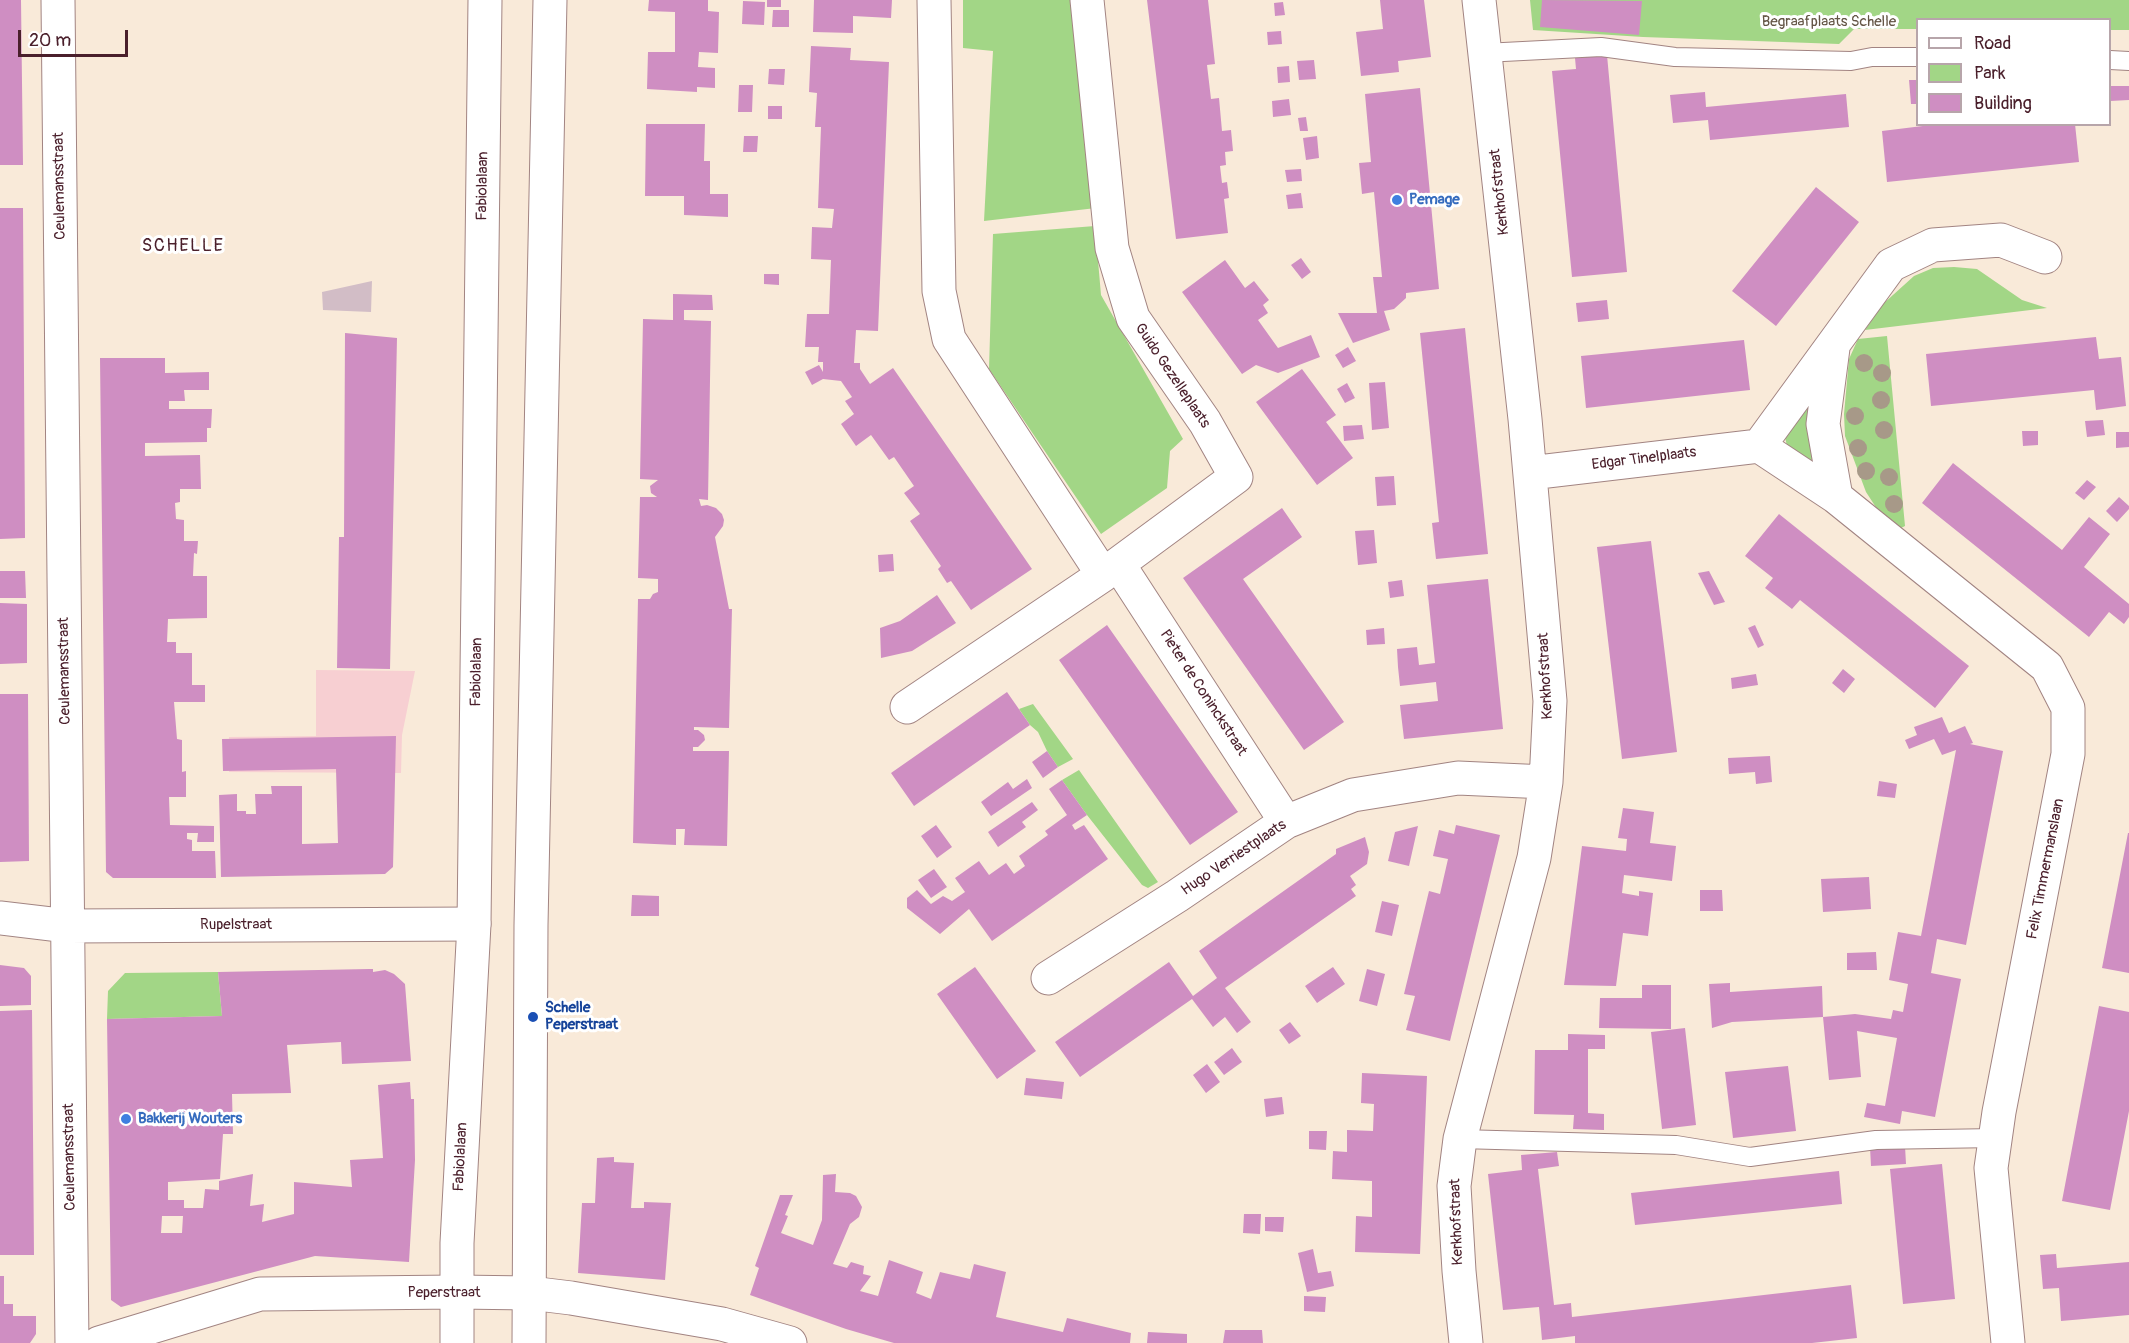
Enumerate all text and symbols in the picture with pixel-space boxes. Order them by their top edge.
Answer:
park label: Begraafplaats Schelle [1762,13,1896,31]
scale bar [21,18,130,56]
legend [1916,18,2111,126]
text: 20 m [29,29,71,52]
text: Road [1974,32,2011,55]
text: Park [1974,62,2006,85]
text: Building [1974,92,2032,115]
street label: Ceulemansstraat [50,132,70,240]
street label: Kerkhofstraat [1487,148,1513,236]
street label: Fabiolalaan [473,151,493,221]
place label: Pemage [1409,191,1460,209]
marker: Pemage [1390,193,1404,207]
district label: SCHELLE [142,235,224,257]
street label: Guido Gezelleplaats [1130,320,1214,432]
street label: Edgar Tinelplaats [1591,444,1697,474]
street label: Ceulemansstraat [55,617,75,725]
street label: Pieter de Coninckstraat [1155,627,1251,759]
street label: Kerkhofstraat [1535,632,1557,720]
street label: Fabiolalaan [467,637,487,707]
street label: Felix Timmermanslaan [2023,797,2069,941]
street label: Hugo Verriestplaats [1178,816,1290,900]
street label: Rupelstraat [200,916,272,934]
place label: Schelle Peperstraat [545,999,618,1034]
marker: Schelle Peperstraat [526,1010,540,1024]
street label: Ceulemansstraat [60,1103,80,1211]
place label: Bakkerij Wouters [138,1110,242,1128]
marker: Bakkerij Wouters [119,1112,133,1126]
street label: Fabiolalaan [450,1122,472,1192]
street label: Kerkhofstraat [1446,1178,1468,1266]
street label: Peperstraat [407,1284,481,1302]

